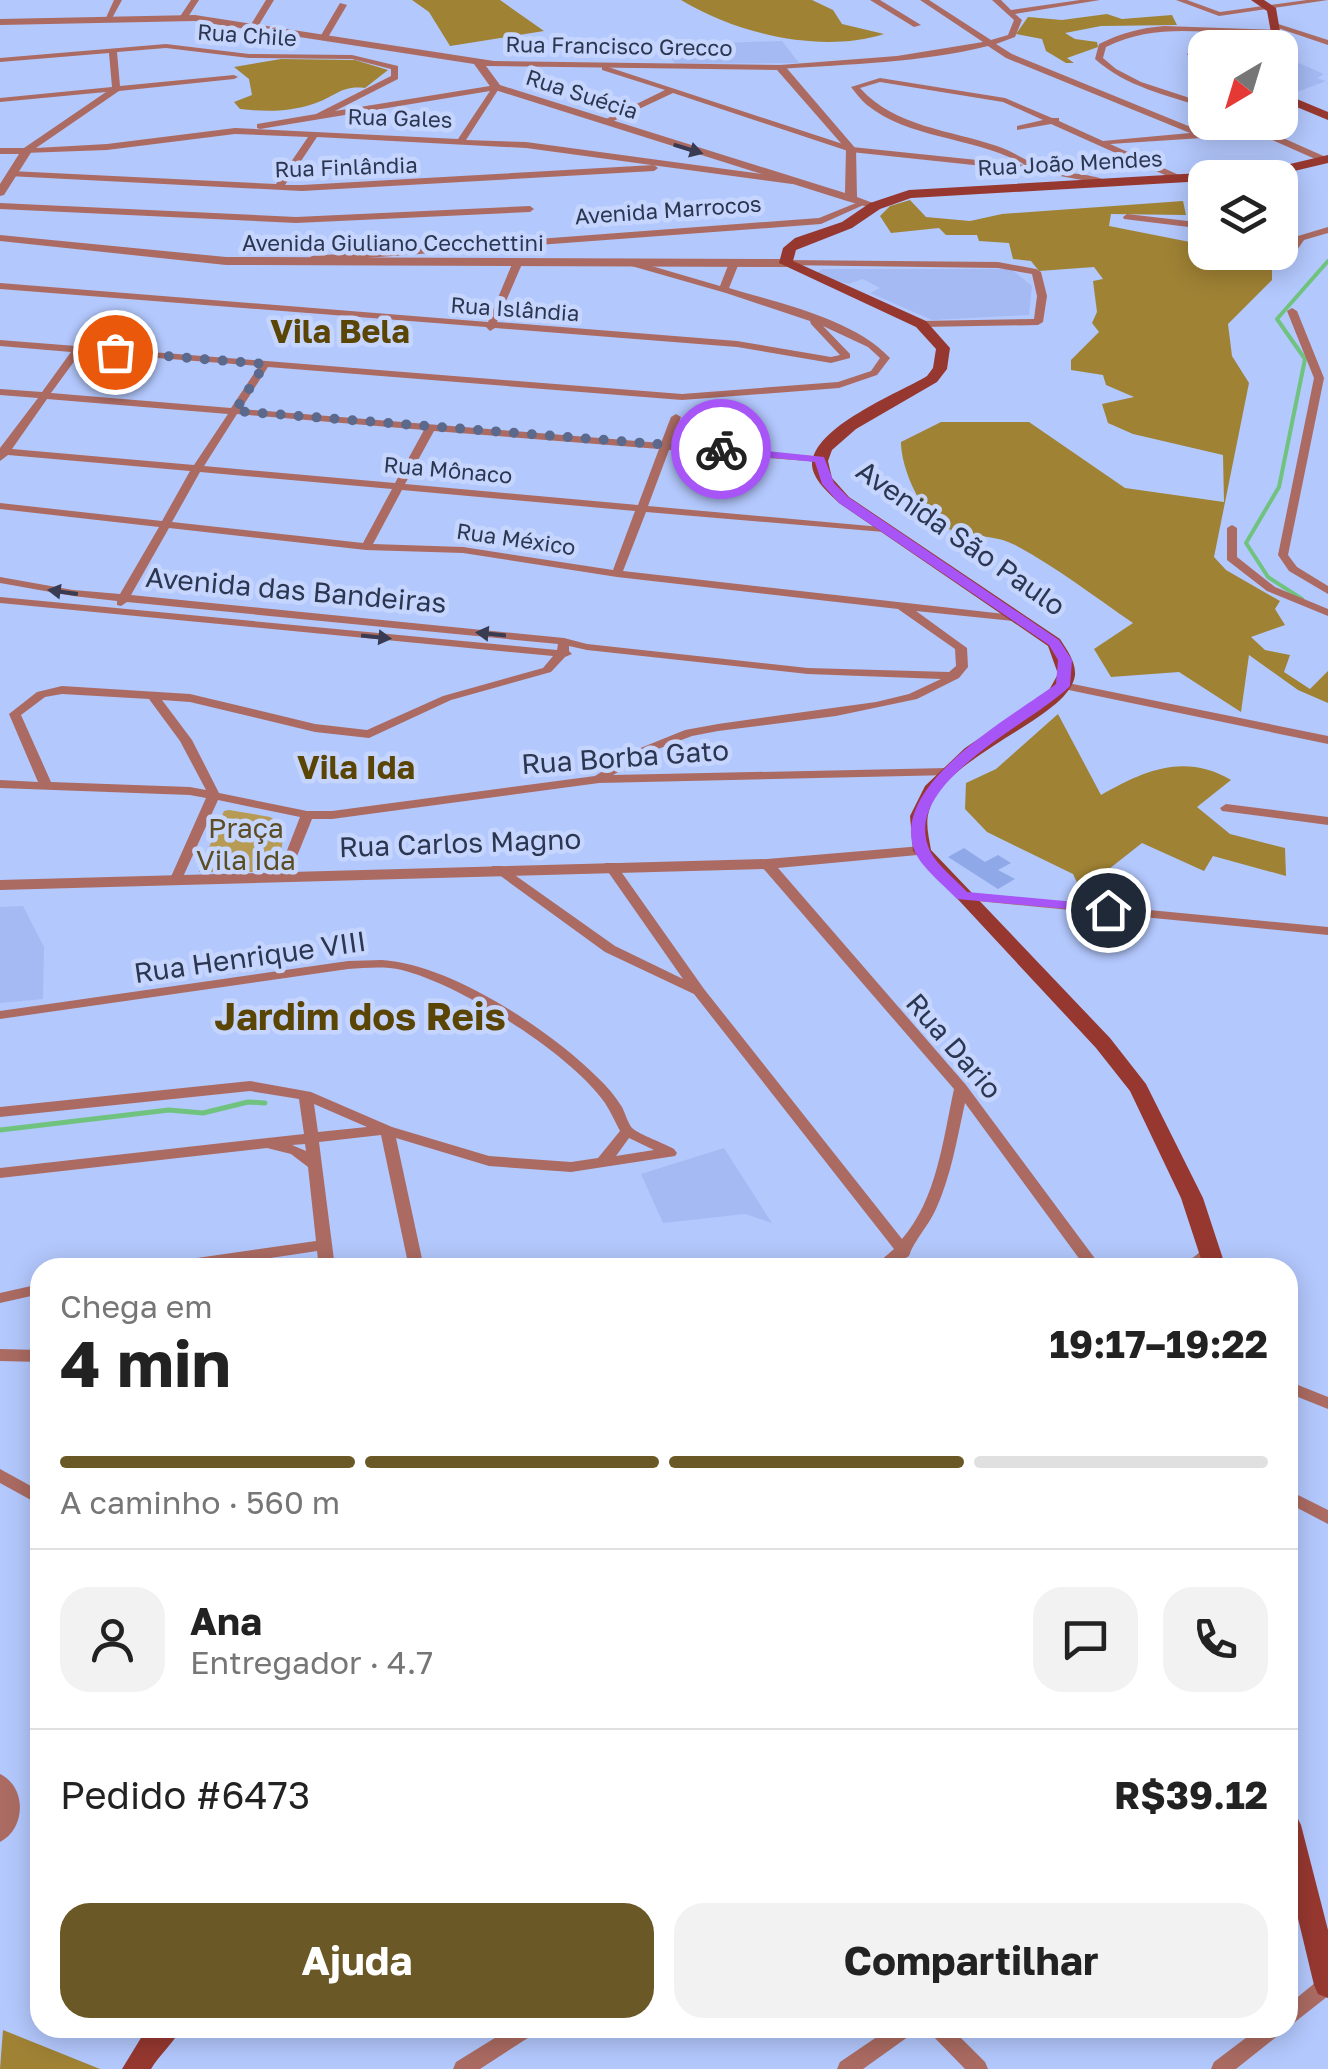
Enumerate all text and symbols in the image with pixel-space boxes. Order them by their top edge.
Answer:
street label: Rua Chile [196,18,298,51]
street label: Rua Francisco Grecco [505,30,733,61]
north arrow [1188,30,1298,140]
map controls [1188,30,1298,270]
street label: Rua Suécia [523,63,642,124]
street label: Rua Gales [347,102,453,133]
one-way arrow [674,142,704,157]
street label: Rua João Mendes [977,144,1163,181]
street label: Rua Finlândia [274,151,418,182]
button: layers [1188,160,1298,270]
street label: Avenida Marrocos [574,190,762,230]
street label: Avenida Giuliano Cecchettini [242,229,544,256]
street label: Rua Islândia [450,291,580,326]
pin [73,310,158,395]
district label: Vila Bela [270,312,410,350]
icon: bag [88,325,143,380]
courier [671,399,771,499]
icon: bike [694,422,749,477]
street label: Rua Mônaco [383,450,513,489]
street label: Avenida São Paulo [851,453,1072,622]
street label: Rua México [455,517,577,560]
street label: Avenida das Bandeiras [144,560,448,619]
one-way arrow [47,583,78,599]
one-way arrow [475,626,506,642]
one-way arrow [360,630,392,646]
street label: Rua Borba Gato [520,733,730,780]
district label: Vila Ida [297,748,415,786]
park label: Praça Vila Ida [196,811,296,876]
street label: Rua Carlos Magno [338,822,582,863]
pin [1066,868,1151,953]
icon: home [1081,883,1136,938]
street label: Rua Henrique VIII [132,924,368,989]
street label: Rua Dario [900,986,1009,1105]
district label: Jardim dos Reis [214,993,506,1038]
text: Chega em [60,1287,213,1325]
text: 19:17–19:22 [1049,1321,1268,1366]
text: 4 min [60,1323,231,1401]
text: A caminho · 560 m [60,1483,340,1521]
button: person [60,1587,165,1692]
button: chat [1033,1587,1138,1692]
button: phone [1163,1587,1268,1692]
text: Ana [190,1598,262,1643]
text: Entregador · 4.7 [190,1643,433,1681]
text: Pedido #6473 [60,1772,310,1817]
text: R$39.12 [1114,1772,1268,1817]
button: Ajuda [60,1903,654,2018]
button: Compartilhar [674,1903,1268,2018]

